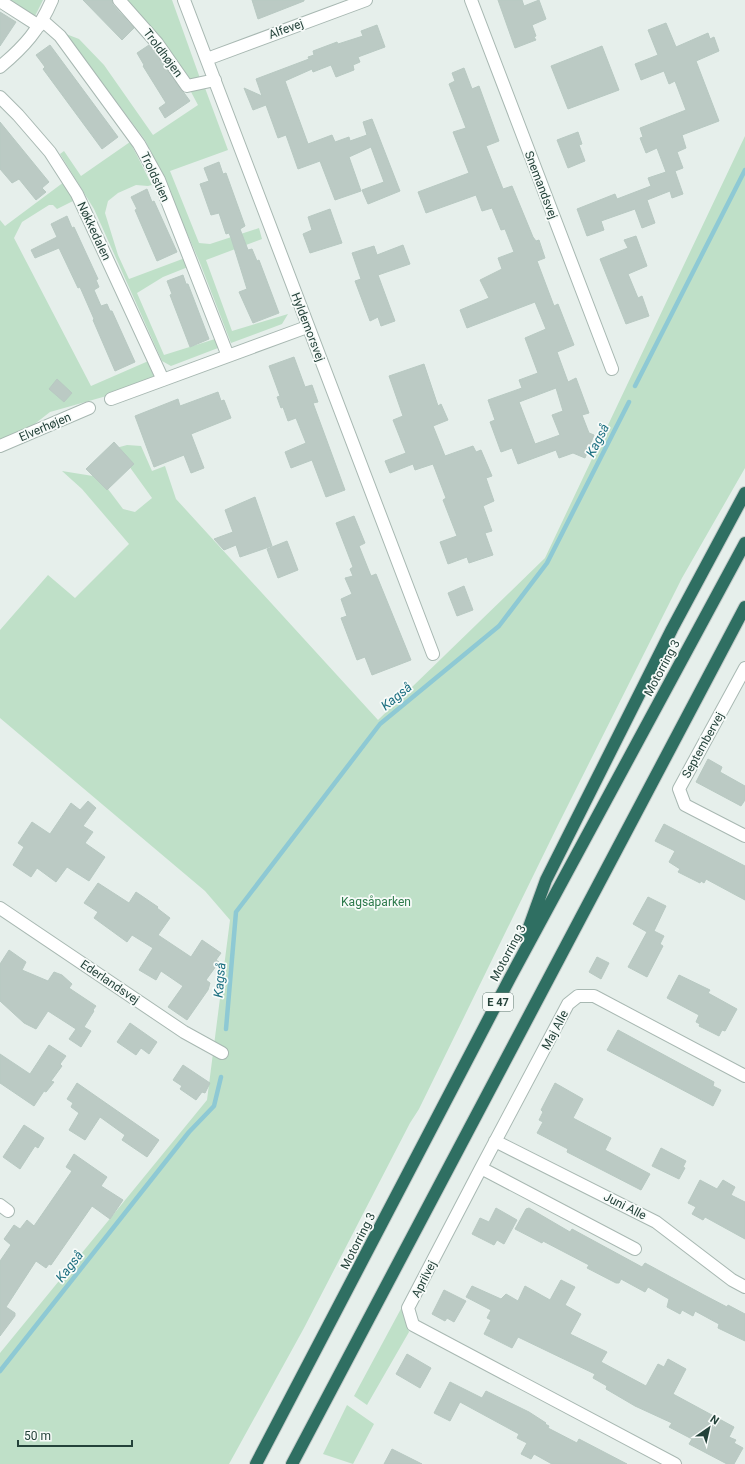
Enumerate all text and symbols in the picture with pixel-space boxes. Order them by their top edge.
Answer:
street label: Alfevej [267,16,305,42]
street label: Troldhøjen [140,26,186,80]
street label: Snemandsvej [522,149,560,221]
street label: Troldstien [137,150,173,204]
street label: Nøkkedalen [74,200,114,262]
street label: Hyldemorsvej [288,290,328,364]
street label: Elverhøjen [17,410,73,444]
water label: Kagså [583,421,612,459]
street label: Motorring 3 [641,637,683,699]
water label: Kagså [378,679,415,713]
street label: Septembervej [679,709,727,780]
park label: Kagsåparken [341,895,411,909]
street label: Motorring 3 [487,922,529,984]
street label: Ederlandsvej [78,957,142,1007]
water label: Kagså [210,962,229,998]
road number: E 47 [483,993,513,1011]
street label: Maj Alle [539,1008,571,1052]
street label: Juni Alle [601,1189,649,1223]
street label: Motorring 3 [338,1210,378,1272]
water label: Kagså [53,1248,86,1285]
street label: Aprilvej [409,1258,439,1300]
north arrow [689,1408,729,1448]
text: N [707,1413,721,1428]
scale bar [18,1422,132,1448]
text: 50 m [24,1429,51,1443]

